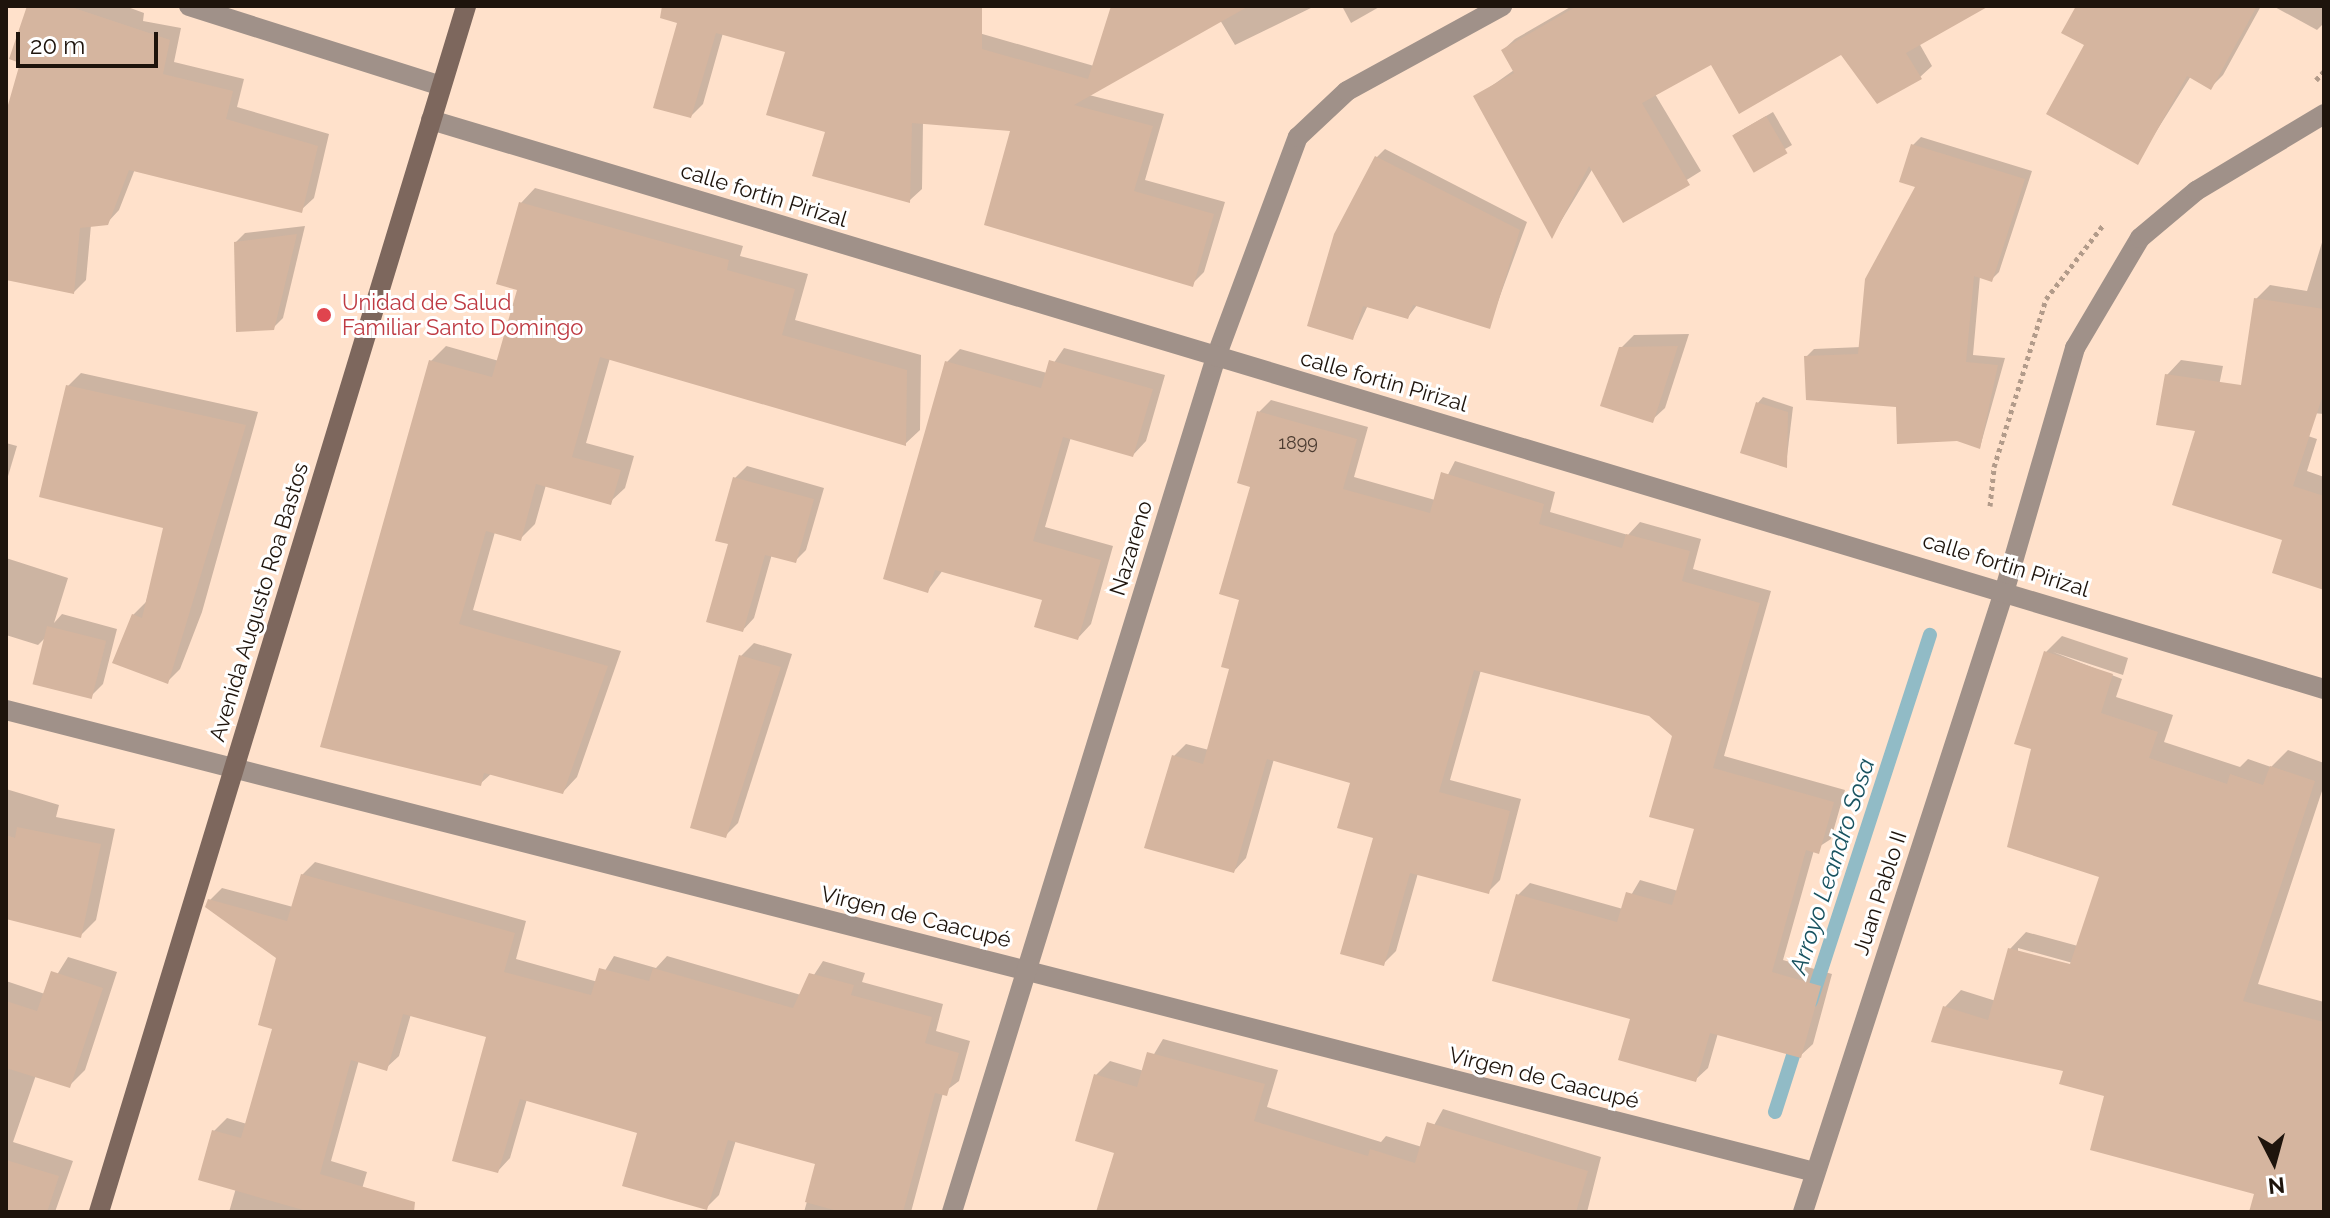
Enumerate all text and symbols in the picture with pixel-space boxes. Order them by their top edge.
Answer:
scale bar [20,16,162,66]
text: 20 m [30,31,85,60]
street label: calle fortin Pirizal [678,157,850,233]
place label: Unidad de Salud Familiar Santo Domingo [342,289,584,340]
marker: Unidad de Salud Familiar Santo Domingo [313,304,335,326]
street label: calle fortin Pirizal [1297,345,1471,417]
house number: 1899 [1278,432,1318,454]
street label: Avenida Augusto Roa Bastos [204,459,314,745]
street label: Nazareno [1104,497,1158,599]
street label: calle fortin Pirizal [1920,527,2092,603]
water label: Arroyo Leandro Sosa [1784,755,1880,977]
street label: Juan Pablo II [1848,828,1912,958]
street label: Virgen de Caacupé [818,881,1014,953]
street label: Virgen de Caacupé [1446,1042,1642,1114]
north arrow [2234,1122,2314,1202]
text: N [2267,1172,2286,1200]

